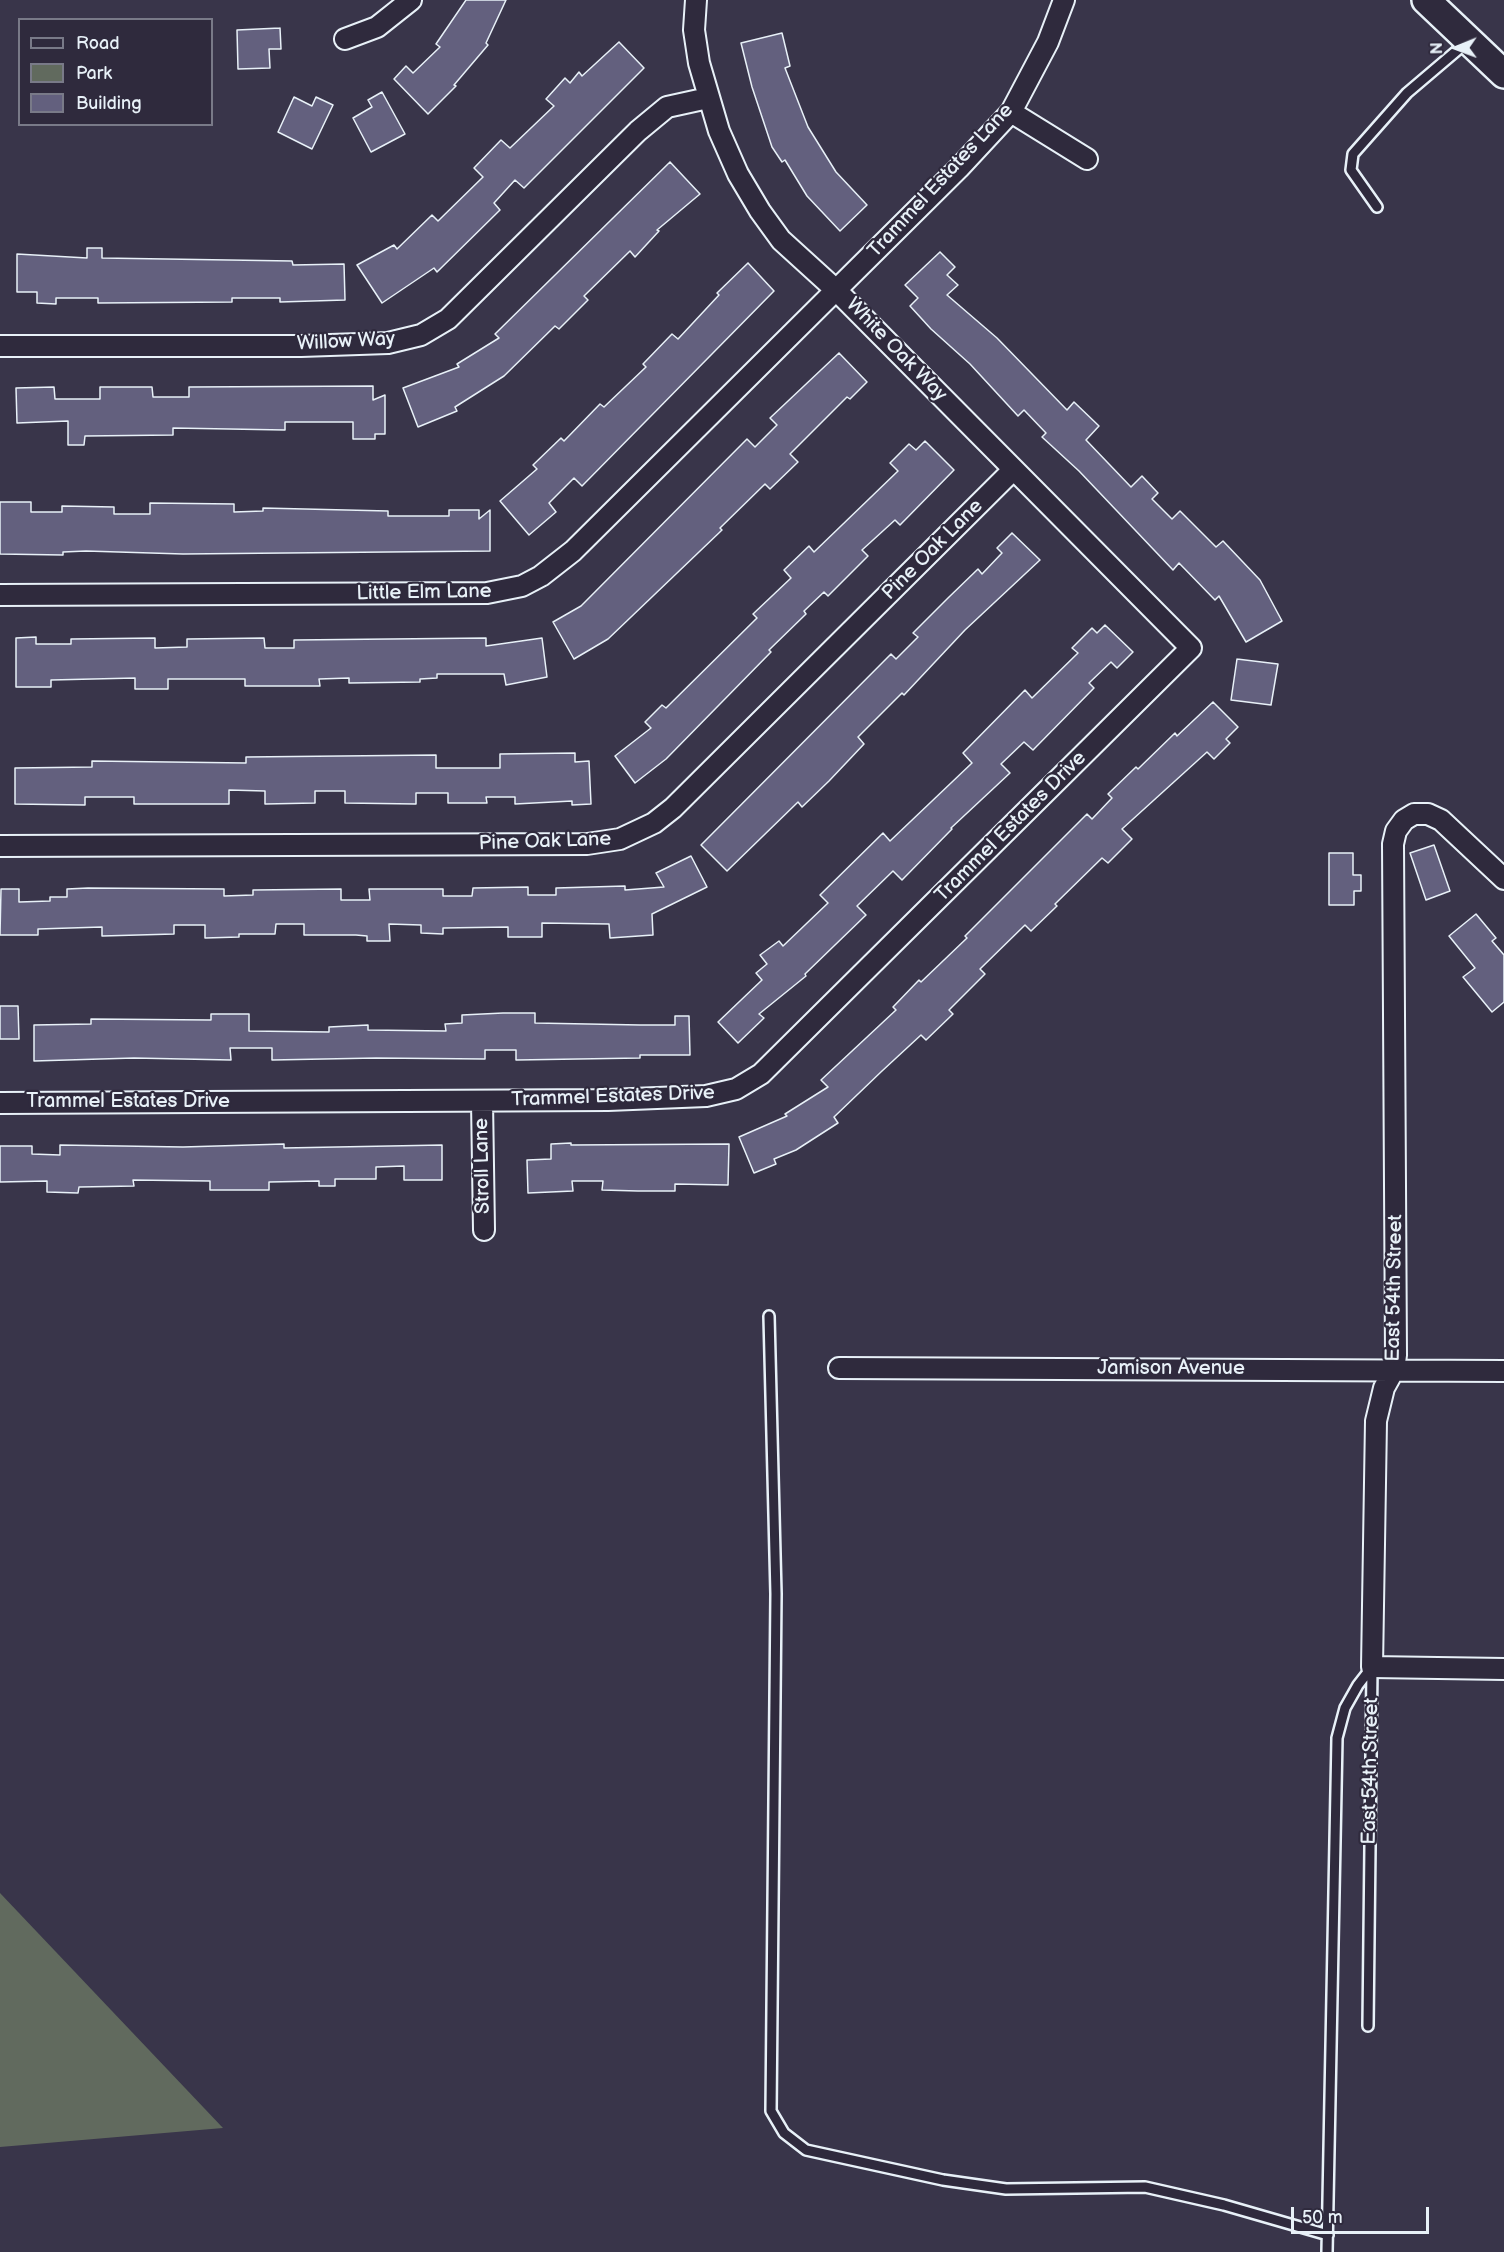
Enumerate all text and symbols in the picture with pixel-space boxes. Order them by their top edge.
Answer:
legend [18,18,213,126]
north arrow [1426,18,1486,78]
text: Road [76,33,120,54]
text: N [1428,42,1447,55]
text: Park [76,63,112,84]
text: Building [76,93,142,114]
street label: Trammel Estates Lane [863,99,1019,263]
street label: White Oak Way [840,293,952,407]
street label: Willow Way [296,327,396,357]
street label: Pine Oak Lane [878,495,988,605]
street label: Little Elm Lane [356,580,492,606]
street label: Trammel Estates Drive [931,747,1091,907]
street label: Pine Oak Lane [478,828,612,856]
street label: Trammel Estates Drive [511,1081,715,1113]
street label: Trammel Estates Drive [26,1090,230,1114]
street label: Stroll Lane [470,1118,496,1214]
street label: East 54th Street [1382,1214,1408,1362]
street label: Jamison Avenue [1097,1357,1245,1381]
street label: East 54th Street [1358,1697,1384,1845]
scale bar [1294,2195,1432,2233]
text: 50 m [1302,2207,1343,2228]

